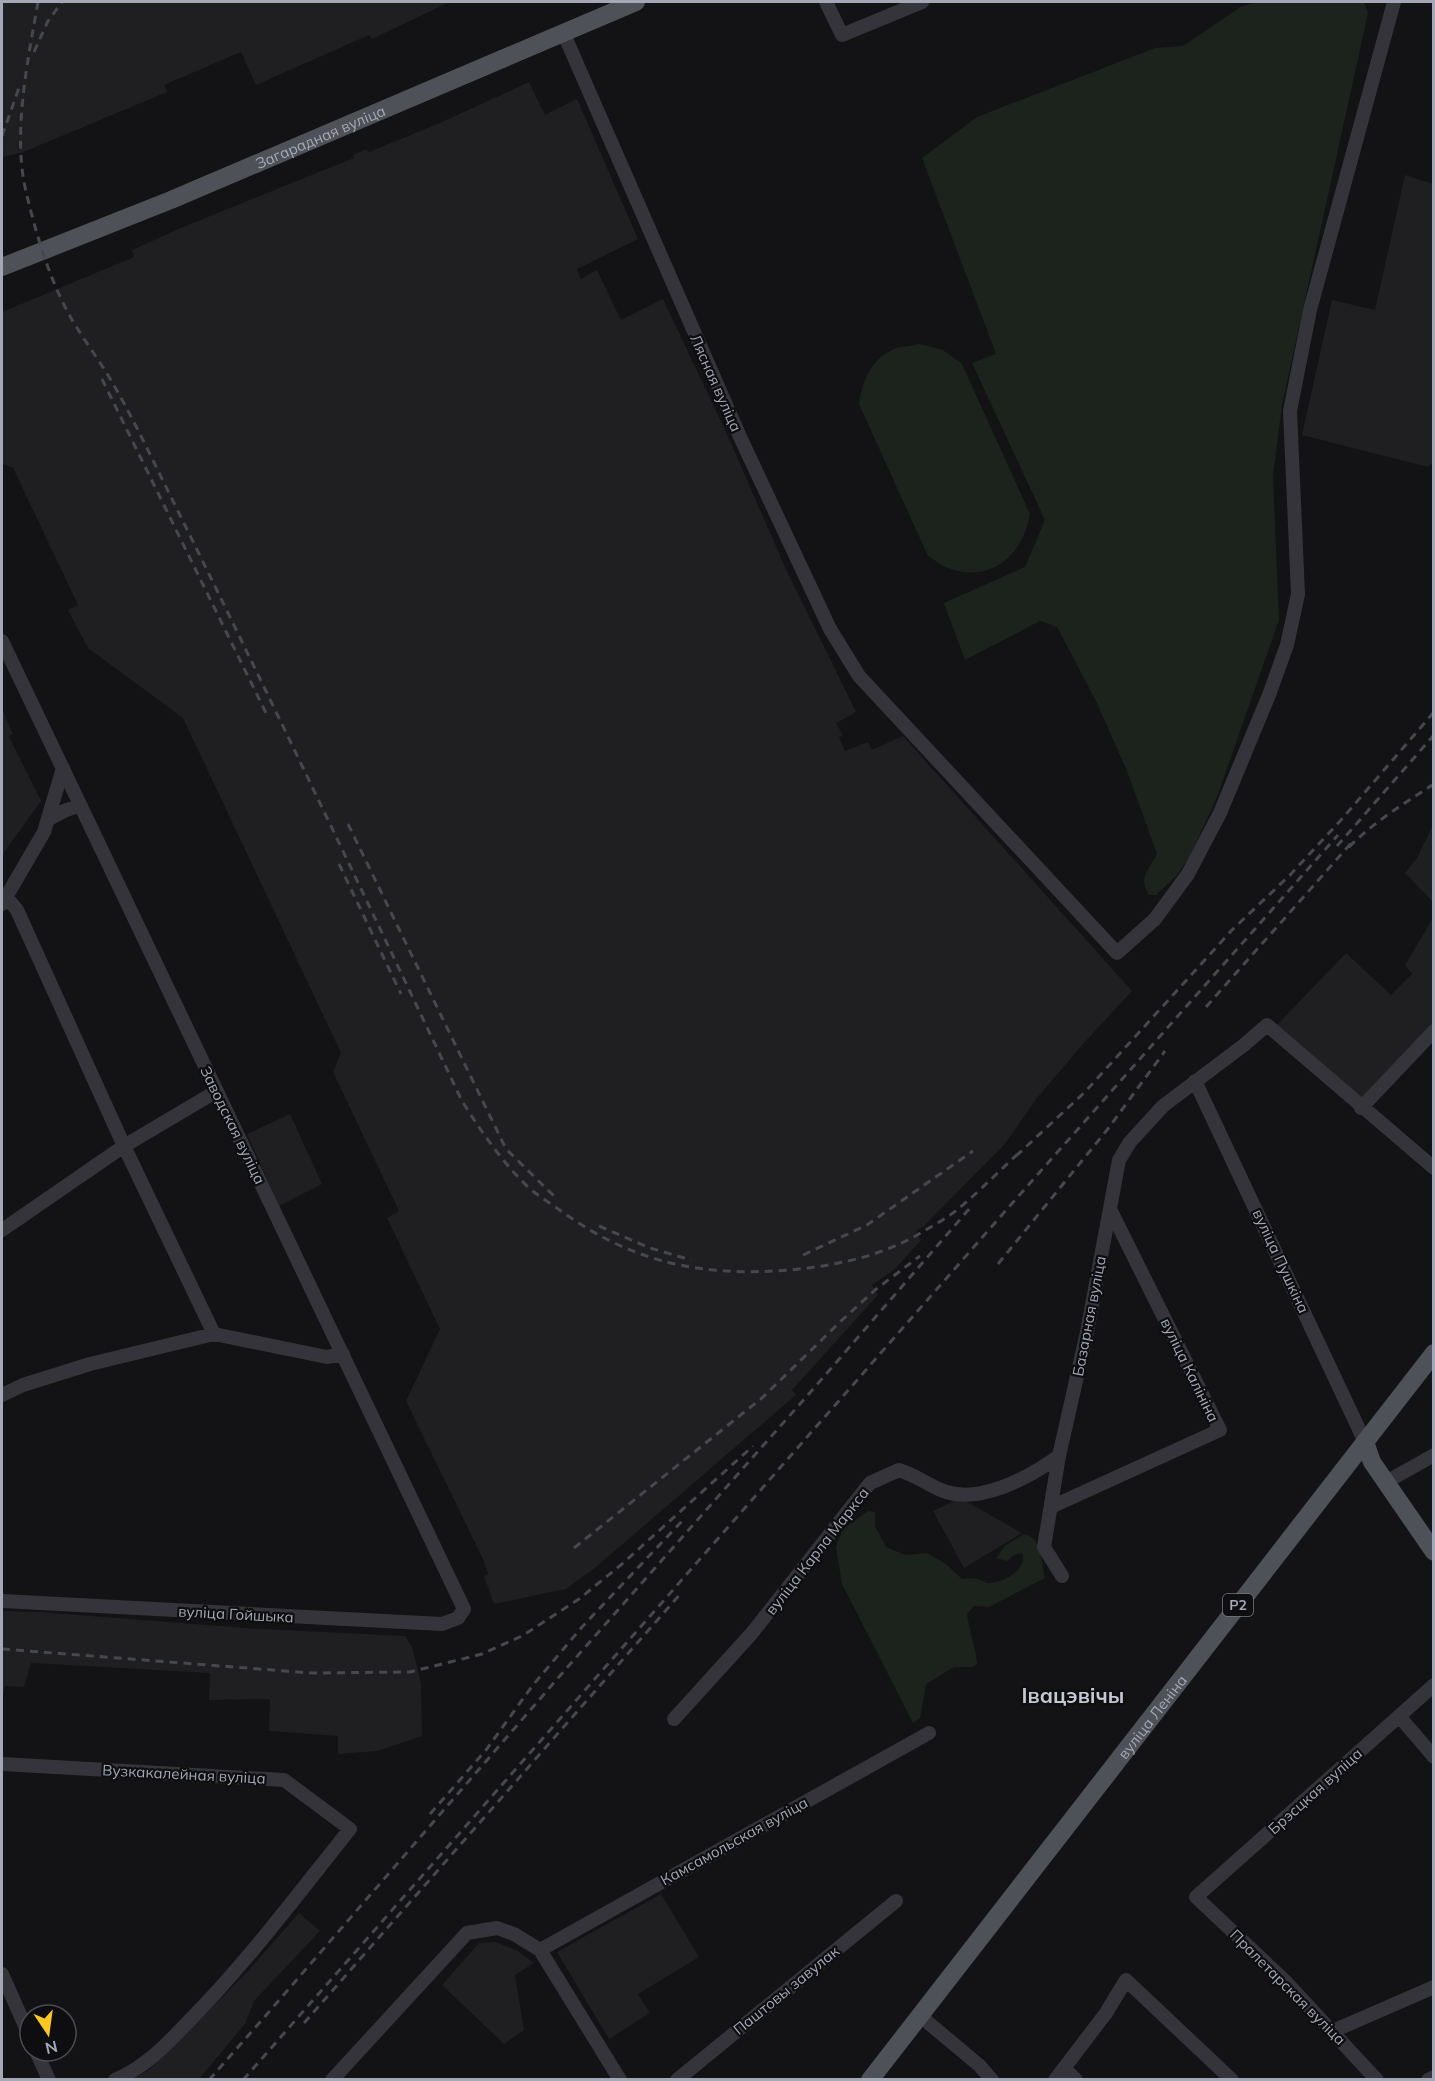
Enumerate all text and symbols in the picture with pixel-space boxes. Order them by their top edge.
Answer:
street label: Загарадная вуліца [252,100,388,173]
street label: Лясная вуліца [686,331,746,435]
street label: Заводская вуліца [196,1063,270,1187]
street label: вуліца Пушкіна [1249,1206,1313,1316]
street label: Базарная вуліца [1068,1254,1110,1378]
street label: вуліца Калініна [1157,1315,1223,1425]
street label: вуліца Карла Маркса [761,1483,873,1619]
road number: Р2 [1223,1594,1253,1616]
street label: вуліца Гойшыка [178,1601,294,1627]
street label: вуліца Леніна [1113,1671,1191,1762]
district label: Івацэвічы [1022,1682,1124,1708]
street label: Брэсцкая вуліца [1264,1744,1366,1838]
street label: Вузкакалейная вуліца [102,1760,266,1788]
street label: Камсамольская вуліца [657,1793,811,1889]
street label: Пралетарская вуліца [1226,1925,1350,2049]
street label: Паштовы завулак [729,1941,843,2039]
north arrow [18,2003,78,2063]
text: N [43,2037,60,2059]

